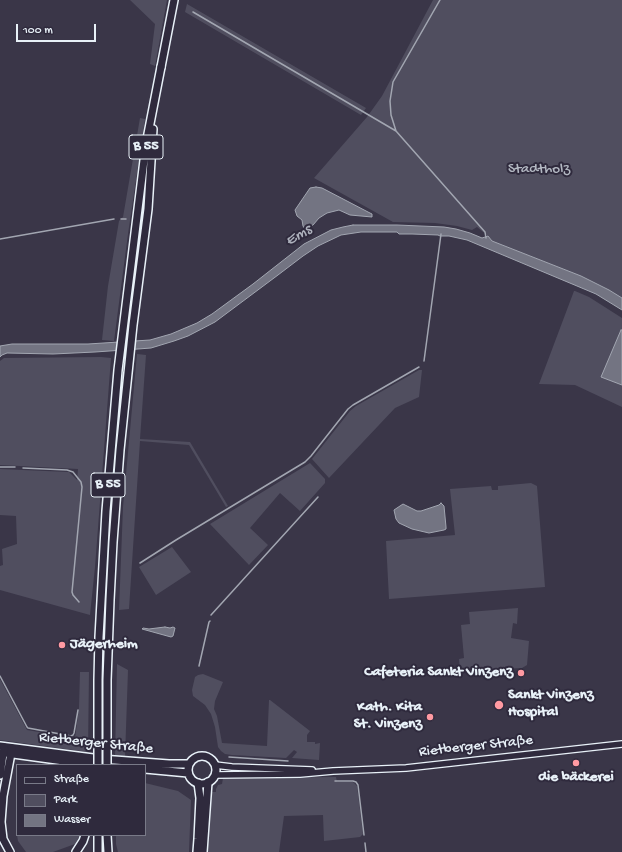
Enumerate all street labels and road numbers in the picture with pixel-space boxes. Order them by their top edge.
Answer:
road number: B 55 [129,135,163,159]
road number: B 55 [91,473,125,497]
street label: Rietberger Straße [38,729,154,759]
street label: Rietberger Straße [418,732,534,762]

